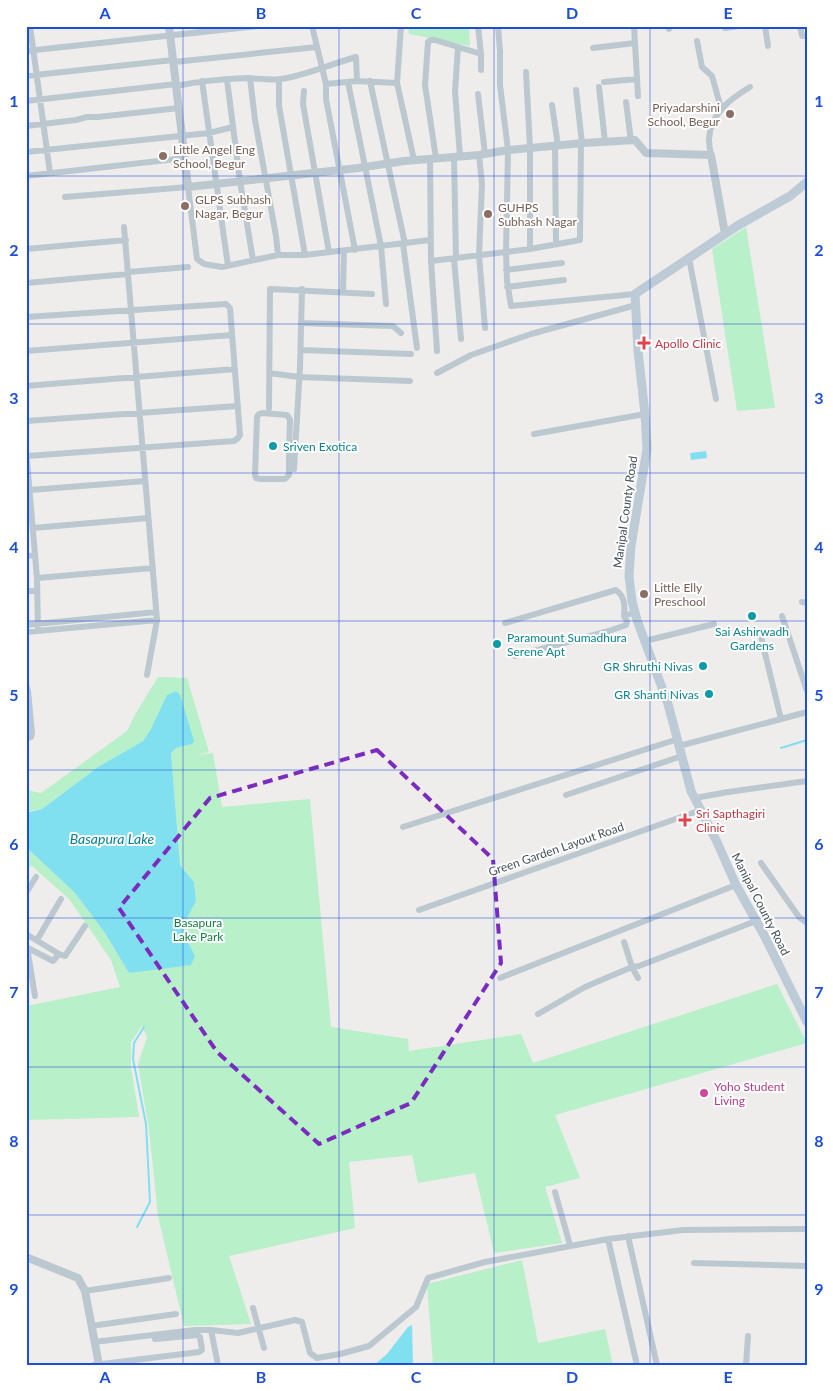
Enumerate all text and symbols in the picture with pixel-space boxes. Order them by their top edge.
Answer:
text: A [98,3,111,22]
text: B [256,3,266,22]
text: C [411,3,422,22]
text: D [566,3,578,22]
text: E [723,3,733,22]
text: 1 [9,91,19,110]
text: 1 [814,91,824,110]
place label: Priyadarshini School, Begur [648,100,721,129]
marker: Priyadarshini School, Begur [724,108,736,120]
place label: Little Angel Eng School, Begur [173,142,255,171]
marker: Little Angel Eng School, Begur [157,150,169,162]
place label: GLPS Subhash Nagar, Begur [195,192,271,221]
marker: GLPS Subhash Nagar, Begur [179,200,191,212]
place label: GUHPS Subhash Nagar [498,200,578,229]
marker: GUHPS Subhash Nagar [482,208,494,220]
text: 2 [9,240,19,259]
text: 2 [814,240,824,259]
marker: Apollo Clinic [637,336,651,350]
place label: Apollo Clinic [655,336,721,351]
text: 3 [9,388,19,407]
text: 3 [814,388,824,407]
place label: Sriven Exotica [283,439,357,454]
marker: Sriven Exotica [267,440,279,452]
street label: Manipal County Road [610,455,640,569]
text: 4 [9,537,19,556]
text: 4 [814,537,824,556]
place label: Little Elly Preschool [654,580,706,609]
marker: Little Elly Preschool [638,588,650,600]
marker: Sai Ashirwadh Gardens [746,610,758,622]
place label: Sai Ashirwadh Gardens [715,624,789,653]
place label: Paramount Sumadhura Serene Apt [507,630,627,659]
marker: Paramount Sumadhura Serene Apt [491,638,503,650]
place label: GR Shruthi Nivas [603,659,693,674]
marker: GR Shruthi Nivas [697,660,709,672]
text: 5 [9,685,19,704]
text: 5 [814,685,824,704]
place label: GR Shanti Nivas [614,687,699,702]
marker: GR Shanti Nivas [703,688,715,700]
place label: Sri Sapthagiri Clinic [696,806,765,835]
marker: Sri Sapthagiri Clinic [678,813,692,827]
street label: Green Garden Layout Road [486,819,626,879]
water label: Basapura Lake [70,830,155,847]
text: 6 [9,834,19,853]
text: 6 [814,834,824,853]
street label: Manipal County Road [729,850,793,958]
park label: Basapura Lake Park [173,915,224,944]
text: 7 [9,982,19,1001]
text: 7 [814,982,824,1001]
place label: Yoho Student Living [714,1079,785,1108]
marker: Yoho Student Living [698,1087,710,1099]
text: 8 [9,1131,19,1150]
text: 8 [814,1131,824,1150]
text: 9 [9,1279,19,1298]
text: 9 [814,1279,824,1298]
text: A [98,1367,111,1386]
text: B [256,1367,266,1386]
text: C [411,1367,422,1386]
text: D [566,1367,578,1386]
text: E [723,1367,733,1386]

